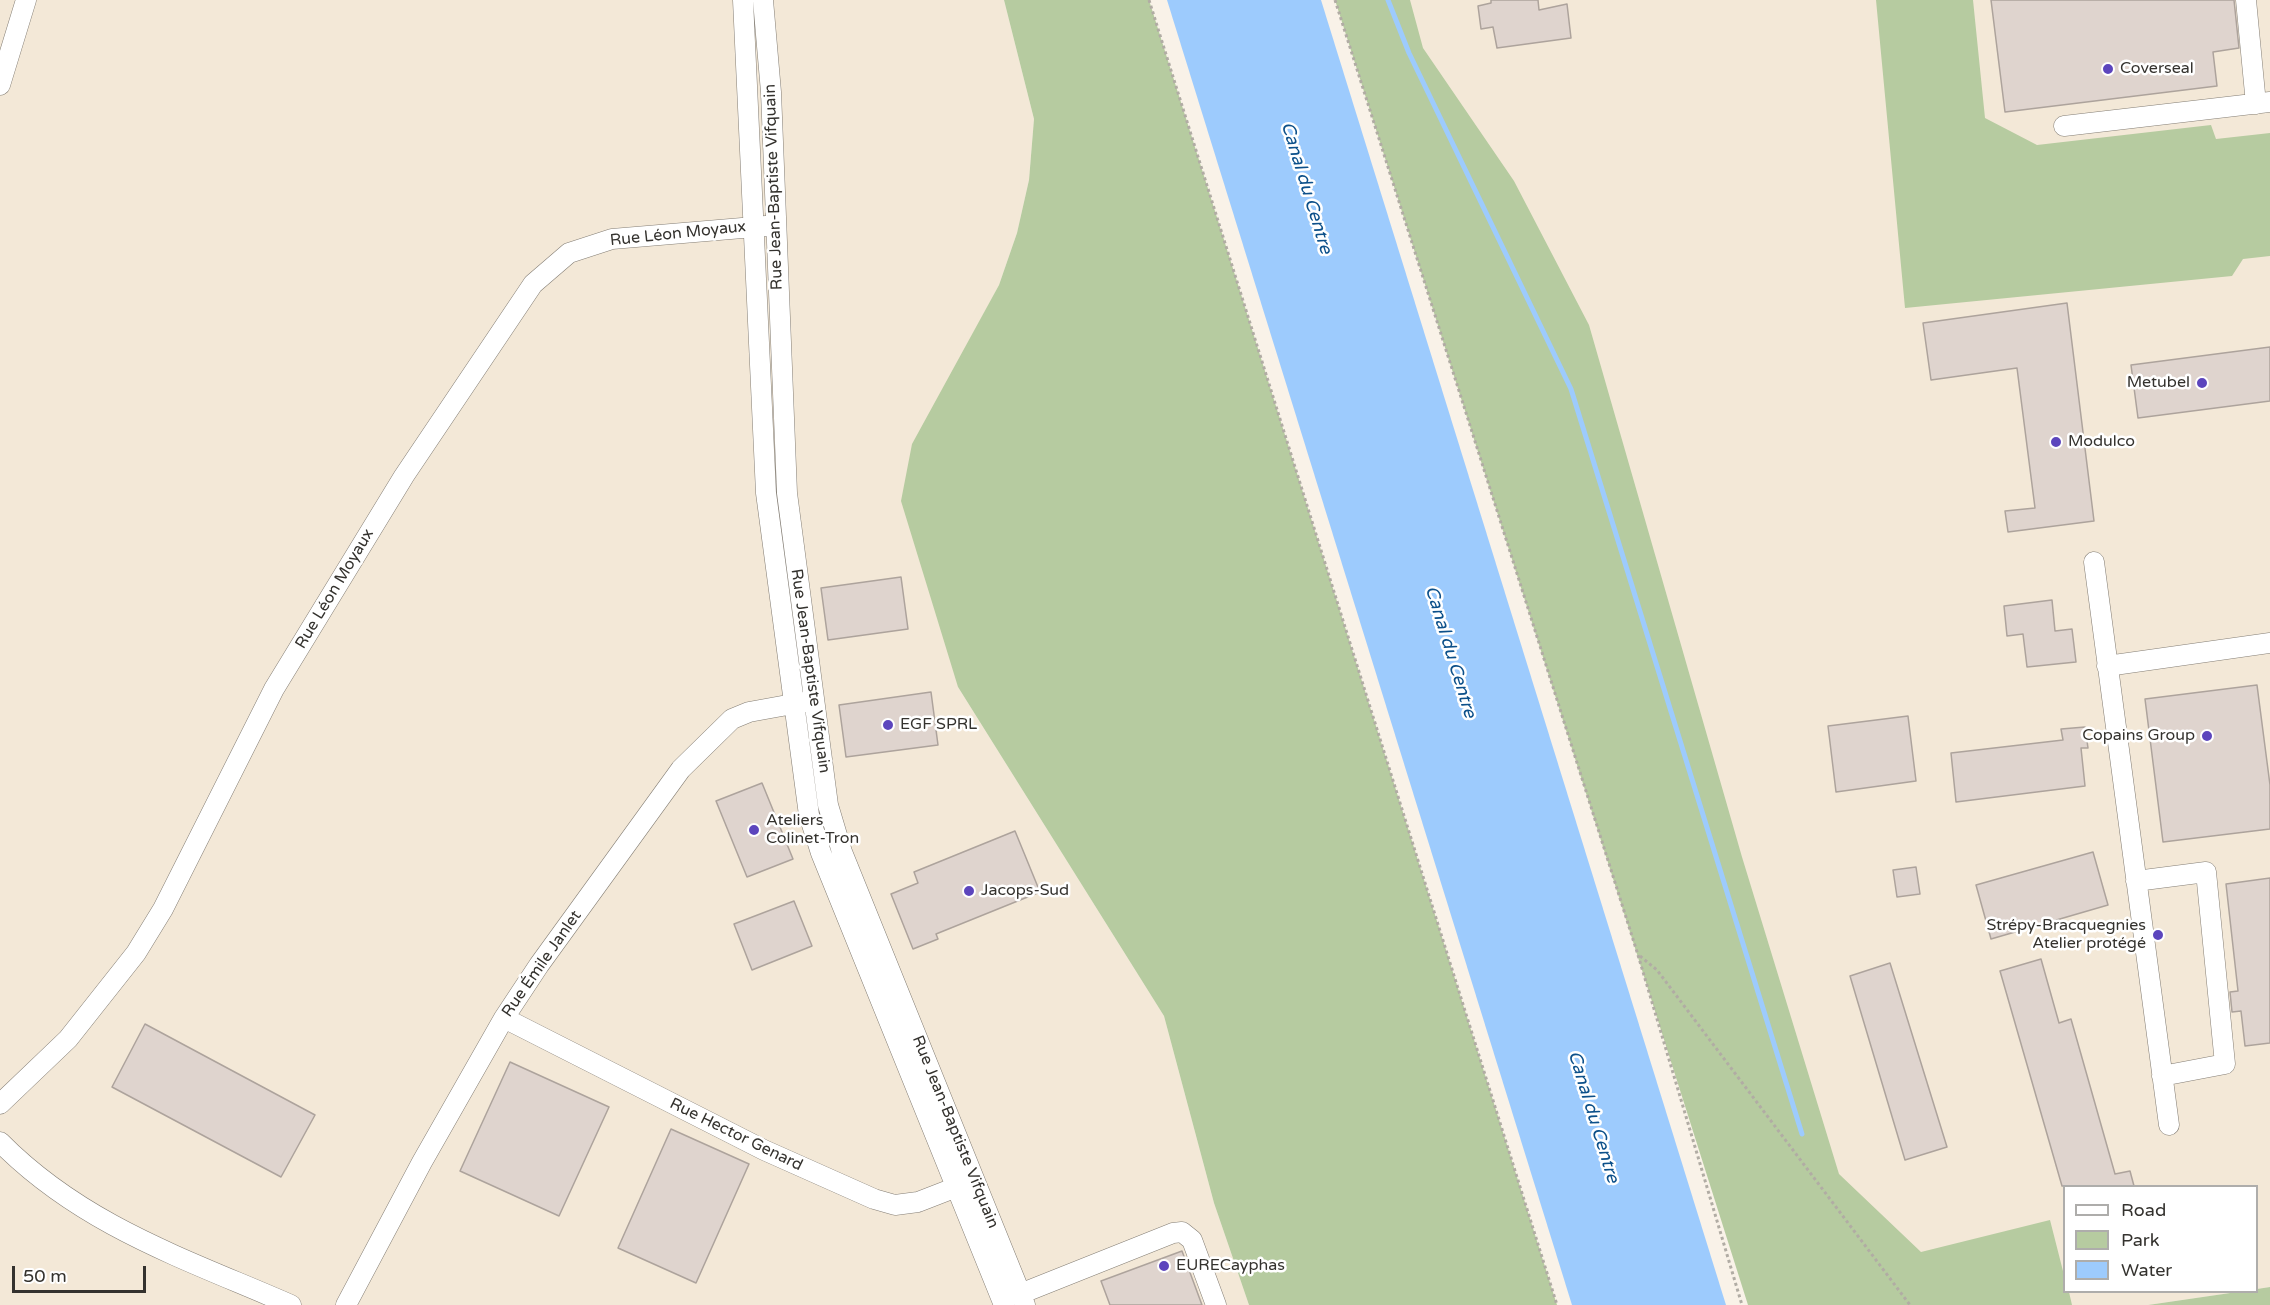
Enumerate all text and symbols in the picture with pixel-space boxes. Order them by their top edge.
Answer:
place label: Coverseal [2120,59,2194,79]
marker: Coverseal [2101,62,2115,76]
street label: Rue Jean-Baptiste Vifquain [761,84,787,290]
water label: Canal du Centre [1276,119,1336,257]
street label: Rue Léon Moyaux [609,217,747,251]
place label: Metubel [2127,373,2190,393]
marker: Metubel [2195,376,2209,390]
place label: Modulco [2068,432,2135,452]
marker: Modulco [2049,435,2063,449]
street label: Rue Léon Moyaux [292,525,378,653]
street label: Rue Jean-Baptiste Vifquain [786,568,834,774]
water label: Canal du Centre [1420,583,1480,721]
place label: EGF SPRL [900,715,977,735]
marker: EGF SPRL [881,718,895,732]
place label: Copains Group [2082,726,2195,746]
marker: Copains Group [2200,729,2214,743]
place label: Ateliers Colinet-Tron [766,811,859,849]
marker: Ateliers Colinet-Tron [747,823,761,837]
place label: Jacops-Sud [981,881,1069,901]
marker: Jacops-Sud [962,884,976,898]
street label: Rue Émile Janlet [498,907,586,1021]
place label: Strépy-Bracquegnies Atelier protégé [1986,916,2146,954]
marker: Strépy-Bracquegnies Atelier protégé [2151,928,2165,942]
street label: Rue Jean-Baptiste Vifquain [907,1033,1003,1231]
water label: Canal du Centre [1563,1048,1623,1186]
street label: Rue Hector Genard [666,1094,806,1176]
legend [2063,1185,2258,1293]
text: Road [2121,1199,2166,1221]
text: Park [2121,1229,2159,1251]
scale bar [15,1254,148,1292]
place label: EURECayphas [1176,1256,1285,1276]
marker: EURECayphas [1157,1259,1171,1273]
text: Water [2121,1259,2172,1281]
text: 50 m [23,1265,67,1287]

